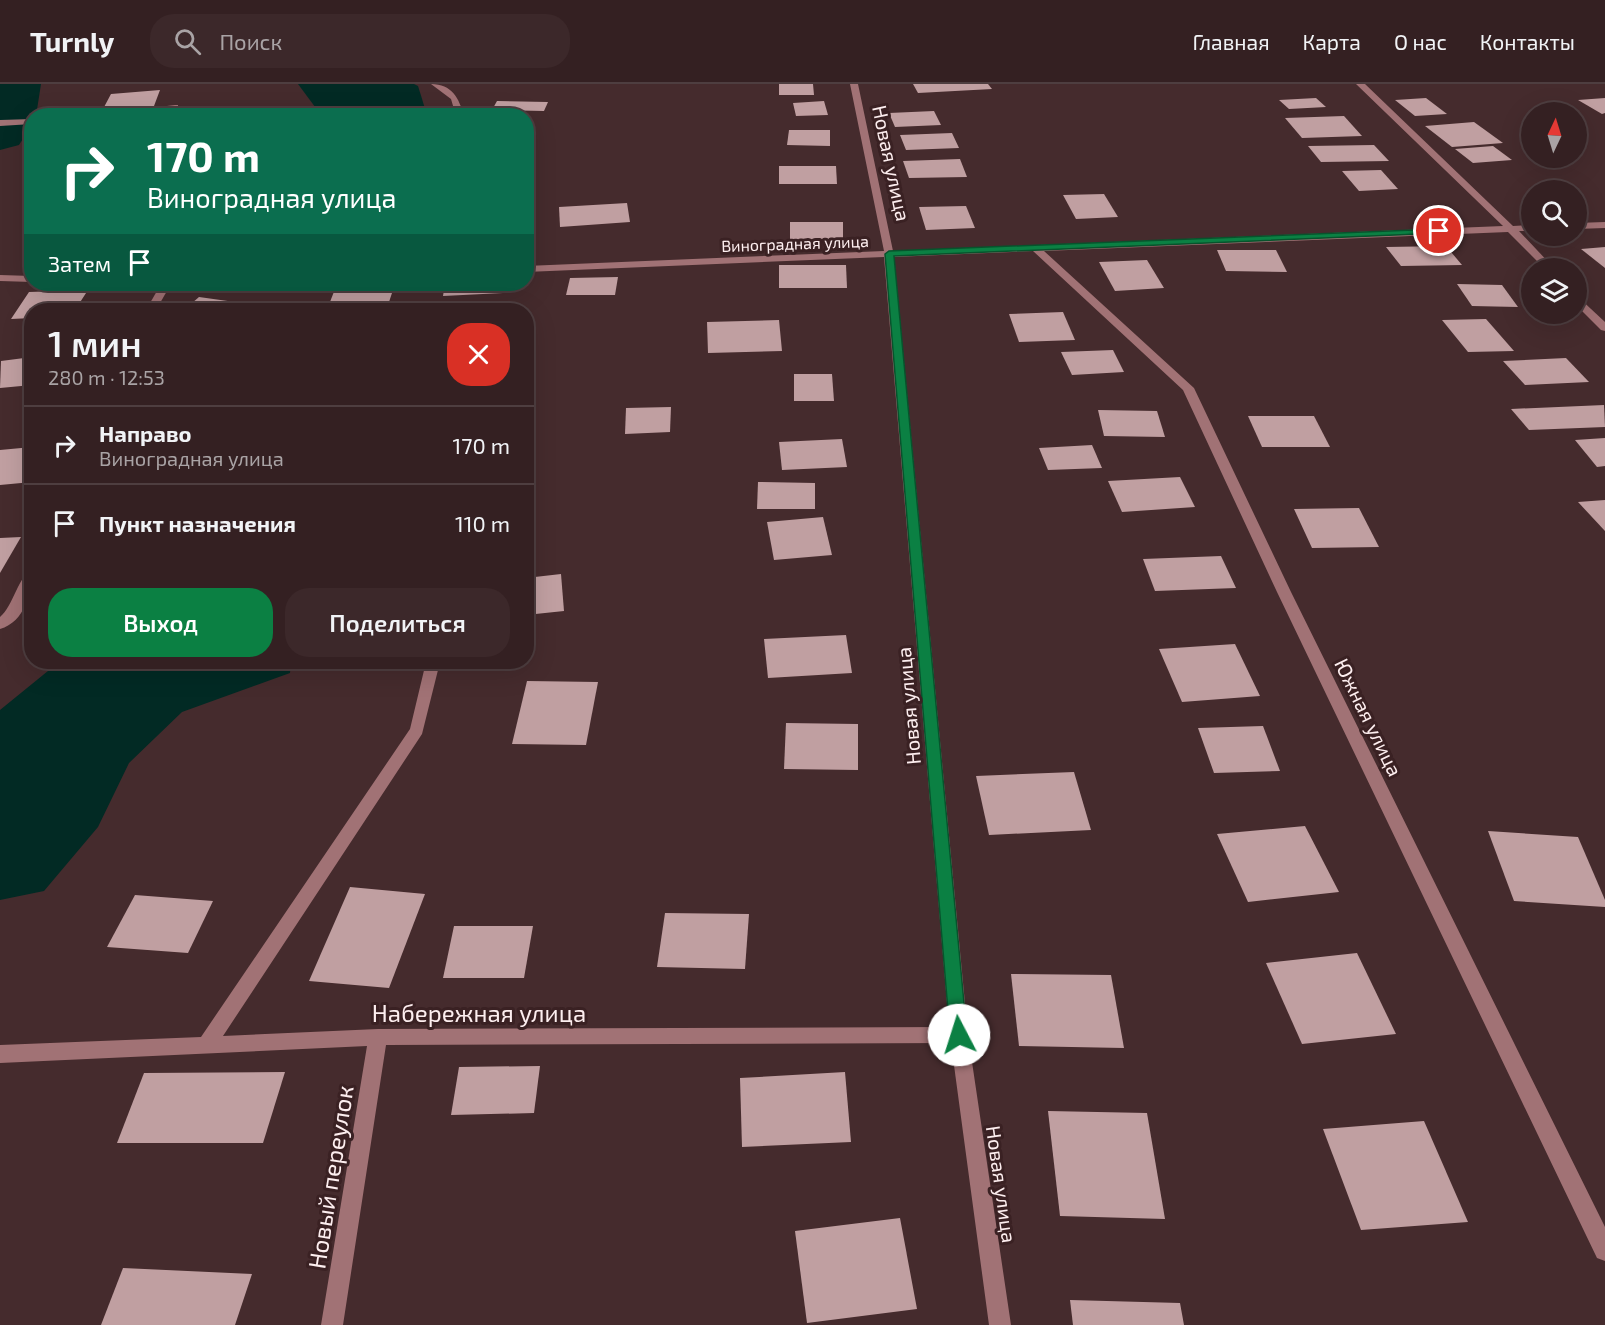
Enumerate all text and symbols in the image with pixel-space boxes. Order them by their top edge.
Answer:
search box [150,14,570,68]
text: Turnly [30,24,114,58]
icon: search [171,25,204,58]
text: Поиск [219,28,282,54]
text: Главная [1193,29,1270,54]
text: Карта [1303,29,1361,54]
text: О нас [1394,29,1447,54]
text: Контакты [1480,29,1575,54]
north arrow [1521,102,1587,168]
map controls [1521,102,1587,324]
street label: Новая улица [867,103,916,223]
text: 170 m [147,130,260,180]
icon: right [48,132,126,210]
button: search [1521,180,1587,246]
text: Виноградная улица [147,181,396,213]
pin [1413,205,1464,256]
icon: arrive [1422,214,1455,247]
street label: Виноградная улица [721,231,869,256]
icon: arrive [123,246,156,279]
text: Затем [48,250,111,276]
button: layers [1521,258,1587,324]
text: 1 мин [48,321,142,364]
button: close [447,323,510,386]
text: 280 m · 12:53 [48,365,165,389]
text: Направо [99,420,192,446]
icon: right [48,429,81,462]
text: 170 m [453,432,510,458]
text: Виноградная улица [99,446,284,470]
icon: arrive [48,507,81,540]
text: Пункт назначения [99,510,296,536]
text: 110 m [455,510,510,536]
button: Выход [48,588,273,657]
button: Поделиться [285,588,510,657]
street label: Новая улица [891,646,926,766]
street label: Южная улица [1329,654,1408,780]
street label: Набережная улица [372,998,586,1028]
position arrow [927,1003,991,1067]
street label: Новый переулок [301,1083,360,1271]
street label: Новая улица [981,1124,1022,1244]

